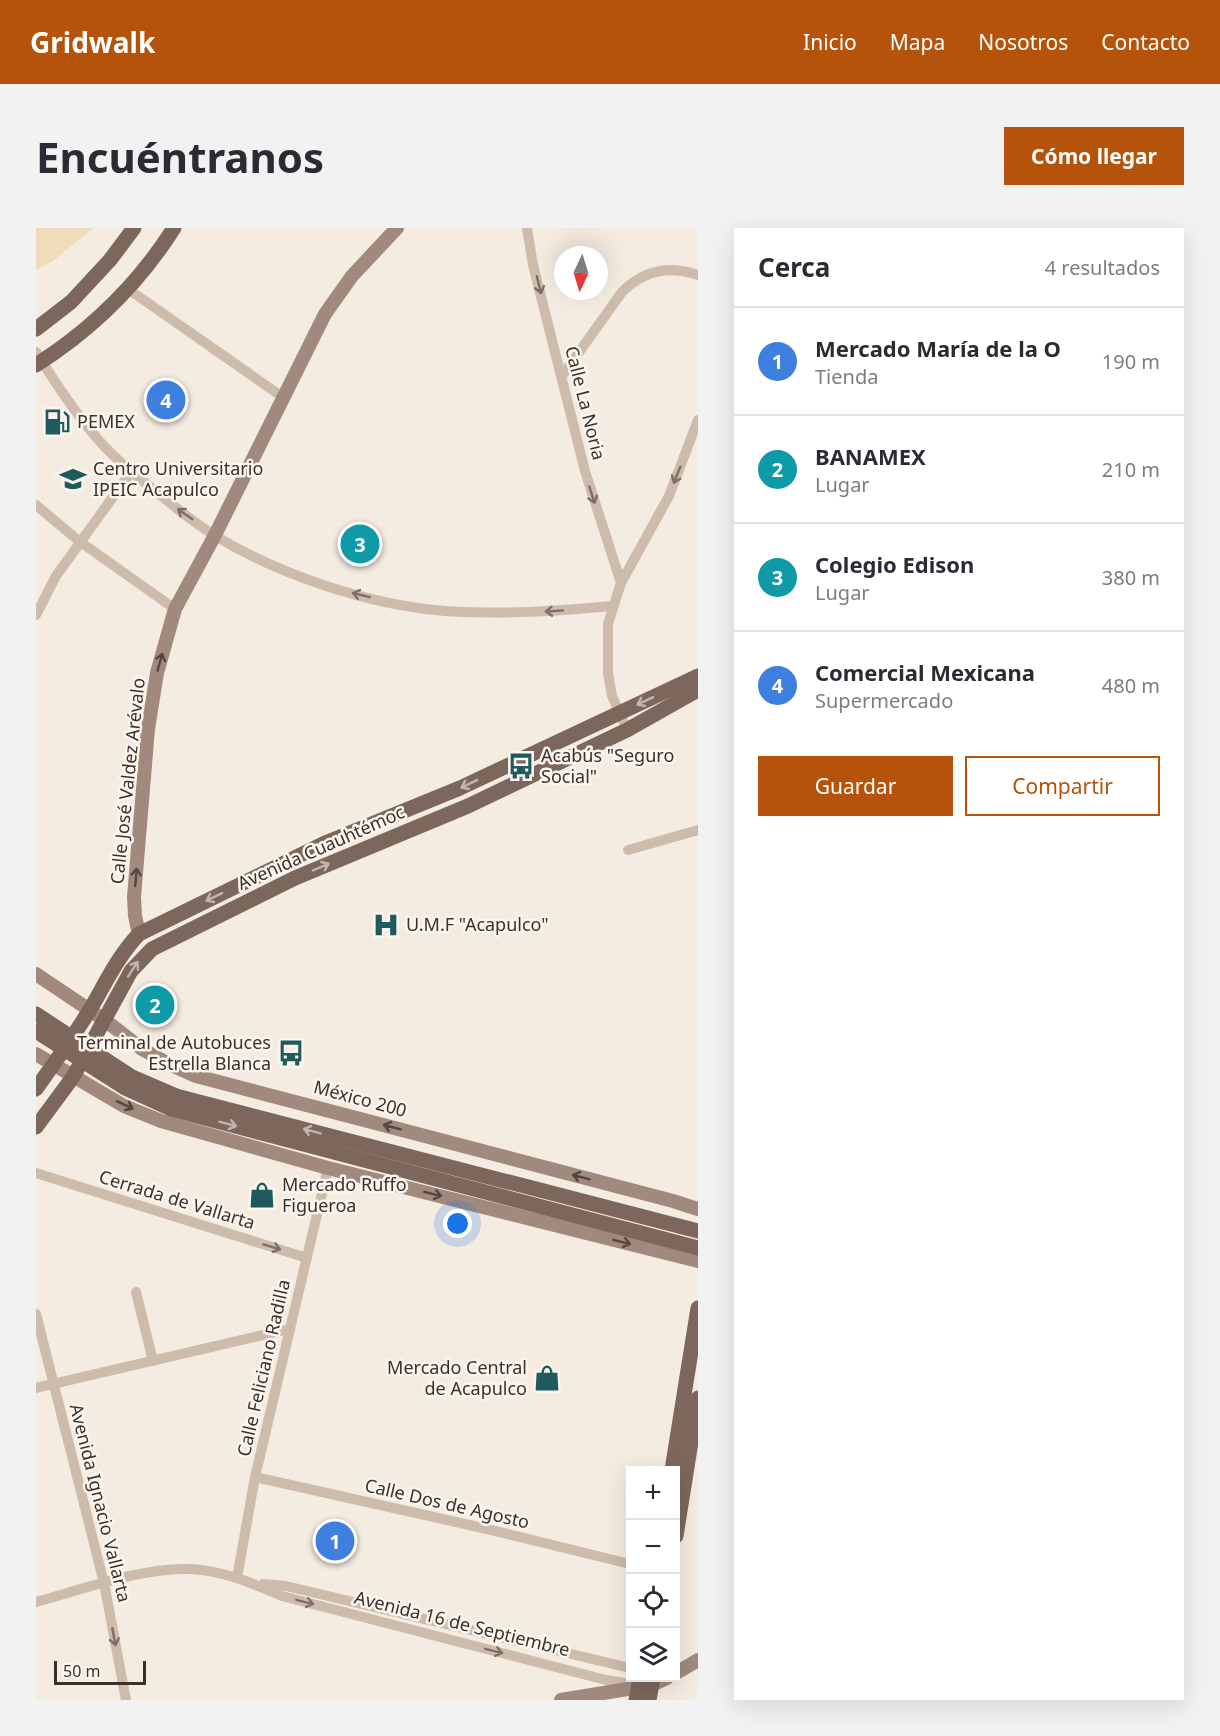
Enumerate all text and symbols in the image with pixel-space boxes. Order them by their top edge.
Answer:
text: Gridwalk [30,23,155,61]
text: Inicio [803,28,857,56]
text: Mapa [890,28,945,56]
text: Nosotros [978,28,1068,56]
text: Contacto [1101,28,1190,56]
button: Cómo llegar [1004,127,1184,185]
text: Encuéntranos [36,128,324,185]
north arrow [554,246,608,300]
text: Cerca [758,249,830,285]
text: 4 resultados [1045,254,1160,281]
one-way arrow [533,276,545,295]
text: Mercado María de la O [815,333,1061,363]
street label: Calle La Noria [560,343,612,462]
text: 1 [772,348,783,375]
text: 190 m [1102,348,1160,375]
text: Tienda [815,363,878,390]
pin: 4 [146,378,186,423]
fuel station icon: PEMEX [42,407,72,437]
place label: PEMEX [77,409,135,433]
text: BANAMEX [815,441,926,471]
place label: Centro Universitario IPEIC Acapulco [93,456,263,501]
text: 2 [772,456,783,483]
text: 210 m [1102,456,1160,483]
school or university icon: Centro Universitario IPEIC Acapulco [58,464,88,494]
one-way arrow [671,465,682,484]
text: Lugar [815,471,870,498]
one-way arrow [588,485,599,504]
one-way arrow [177,508,194,520]
pin: 3 [340,522,380,566]
text: Colegio Edison [815,549,974,579]
text: 3 [772,564,783,591]
text: 380 m [1102,564,1160,591]
text: Lugar [815,579,870,606]
one-way arrow [352,589,371,601]
one-way arrow [545,605,565,616]
one-way arrow [155,653,166,672]
text: Comercial Mexicana [815,657,1035,687]
text: 4 [772,672,783,699]
text: 480 m [1102,672,1160,699]
street label: Calle José Valdez Arévalo [104,677,150,885]
text: Supermercado [815,687,953,714]
one-way arrow [637,696,655,707]
place label: Acabús "Seguro Social" [541,743,674,788]
bus stop icon: Acabús "Seguro Social" [506,751,536,781]
button: Guardar [758,756,953,816]
button: Compartir [965,756,1160,816]
one-way arrow [460,778,478,790]
street label: Avenida Cuauhtémoc [233,799,408,895]
one-way arrow [311,861,330,872]
one-way arrow [130,867,141,887]
one-way arrow [205,891,223,903]
hospital icon: U.M.F "Acapulco" [371,910,401,940]
place label: U.M.F "Acapulco" [406,912,549,936]
one-way arrow [127,962,139,978]
pin: 2 [136,982,174,1028]
place label: Terminal de Autobuces Estrella Blanca [77,1030,271,1075]
bus stop icon: Terminal de Autobuces Estrella Blanca [276,1038,306,1068]
street label: México 200 [311,1074,409,1122]
one-way arrow [115,1100,133,1112]
one-way arrow [218,1119,237,1130]
one-way arrow [383,1121,402,1133]
one-way arrow [303,1125,322,1137]
street label: Cerrada de Vallarta [96,1164,258,1234]
one-way arrow [572,1170,591,1182]
place label: Mercado Ruffo Figueroa [282,1172,407,1217]
shop icon: Mercado Ruffo Figueroa [247,1180,277,1210]
one-way arrow [423,1189,442,1201]
your location [443,1209,472,1238]
one-way arrow [612,1236,631,1248]
one-way arrow [262,1242,281,1253]
street label: Calle Feliciano Radilla [231,1277,295,1459]
place label: Mercado Central de Acapulco [387,1355,527,1400]
shop icon: Mercado Central de Acapulco [532,1363,562,1393]
street label: Avenida Ignacio Vallarta [65,1401,137,1604]
map controls [626,1466,680,1682]
button: + [626,1466,680,1520]
street label: Calle Dos de Agosto [363,1472,532,1534]
pin: 1 [316,1518,354,1564]
button: − [626,1520,680,1574]
button: locate [626,1574,680,1628]
street label: Avenida 16 de Septiembre [352,1585,572,1661]
one-way arrow [295,1597,314,1609]
one-way arrow [109,1626,120,1646]
button: layers [626,1628,680,1682]
one-way arrow [484,1646,503,1657]
scale bar [54,1658,146,1686]
text: 50 m [63,1660,100,1682]

